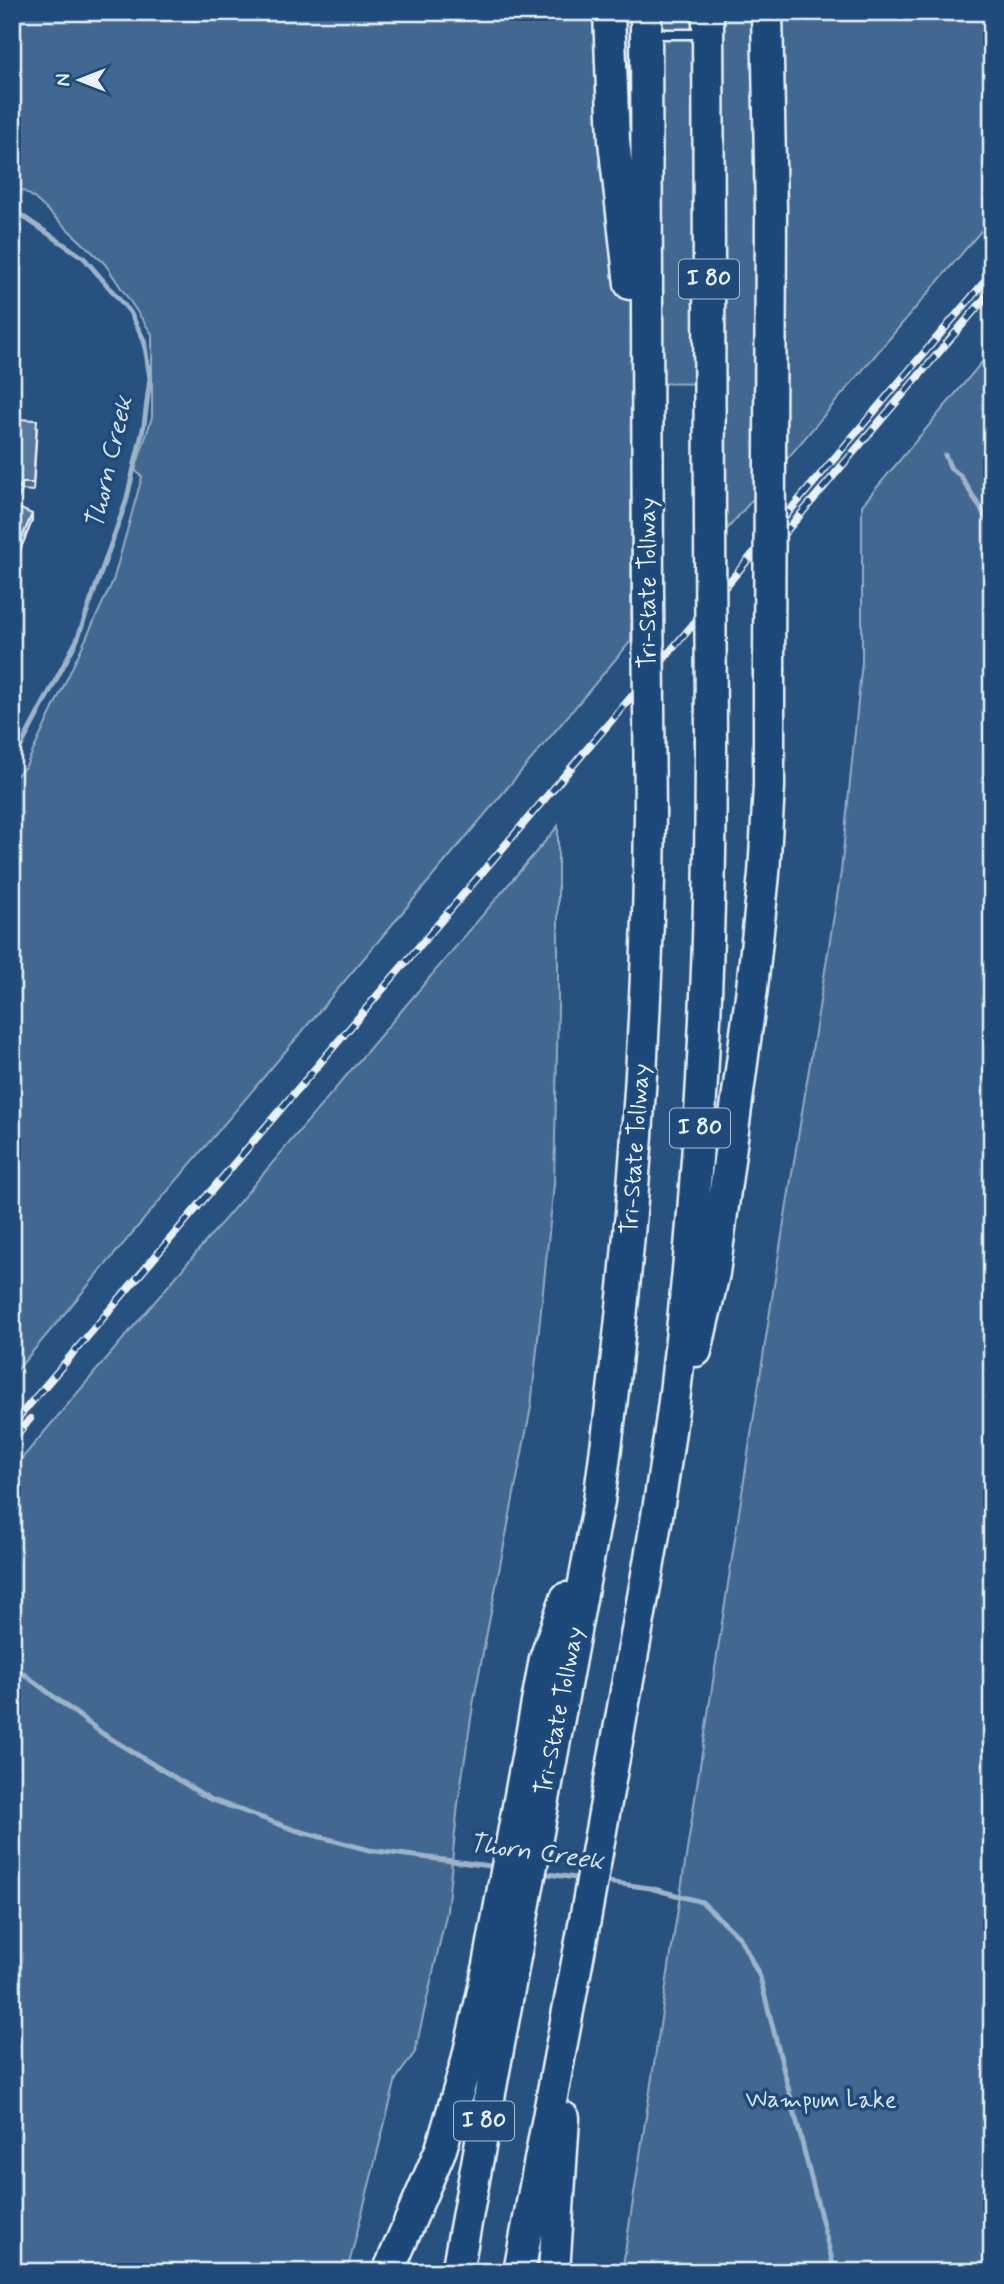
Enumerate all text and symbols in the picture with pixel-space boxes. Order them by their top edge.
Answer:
north arrow [46,46,116,116]
text: N [52,74,77,86]
road number: I 80 [679,260,739,298]
water label: Thorn Creek [78,392,142,533]
street label: Tri-State Tollway [633,497,664,669]
street label: Tri-State Tollway [615,1063,657,1235]
road number: I 80 [670,1108,730,1148]
street label: Tri-State Tollway [528,1624,592,1798]
water label: Thorn Creek [466,1827,607,1879]
park label: Wampum Lake [745,2085,897,2116]
road number: I 80 [454,2102,514,2140]

